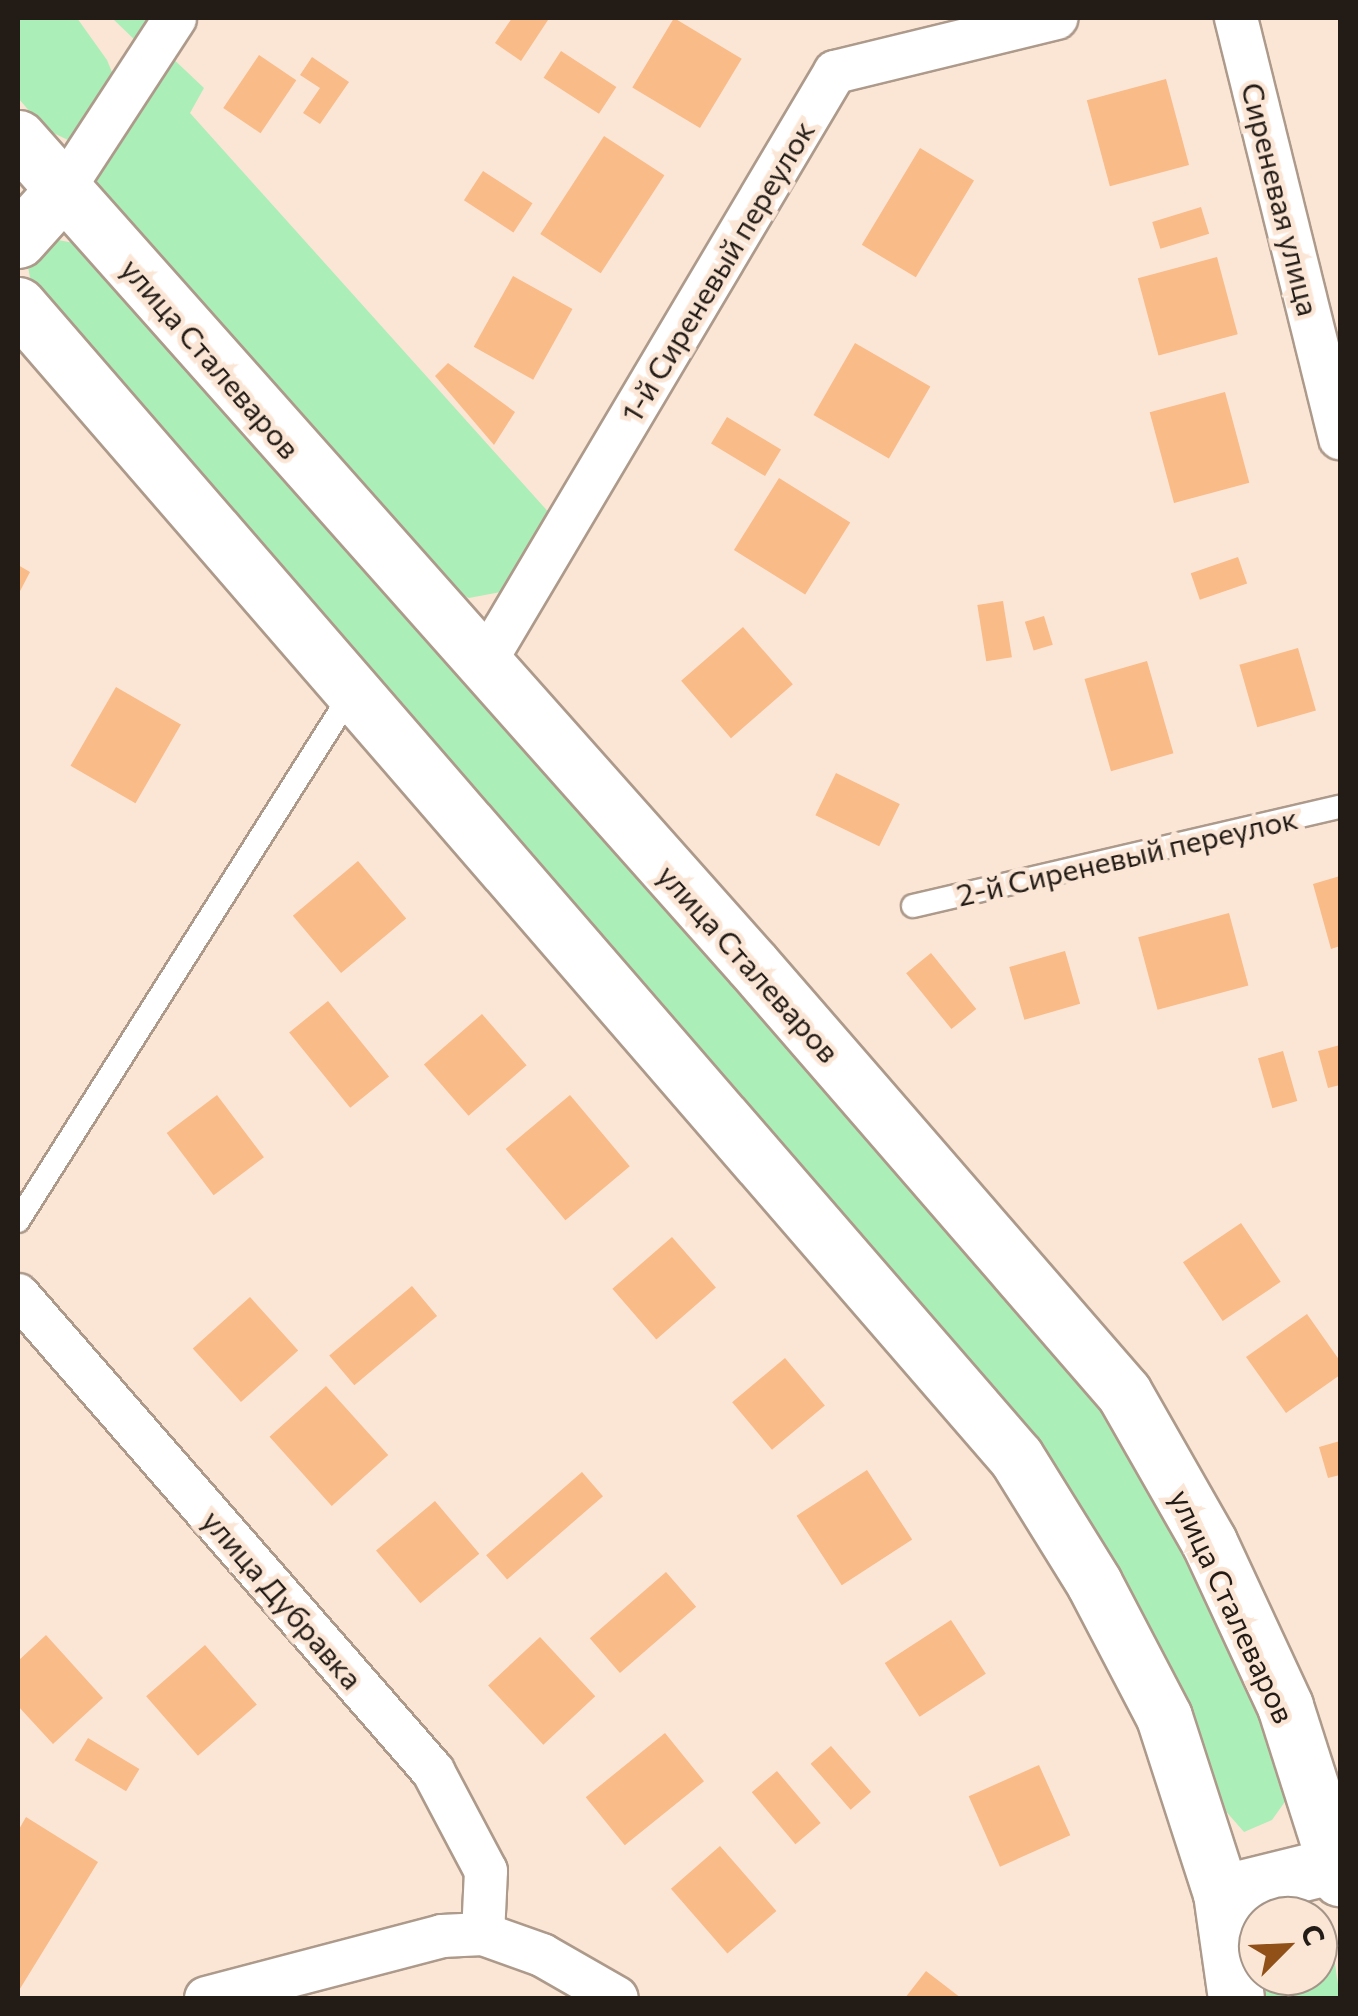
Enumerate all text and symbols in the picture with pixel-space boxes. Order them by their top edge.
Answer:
street label: Сиреневая улица [1235,79,1327,319]
street label: 1-й Сиреневый переулок [613,114,821,428]
street label: улица Сталеваров [114,251,308,465]
street label: 2-й Сиреневый переулок [953,799,1301,913]
street label: улица Сталеваров [651,857,847,1069]
street label: улица Сталеваров [1163,1483,1303,1729]
street label: улица Дубравка [195,1502,371,1696]
north arrow [1238,1896,1338,1996]
text: С [1294,1919,1333,1950]

